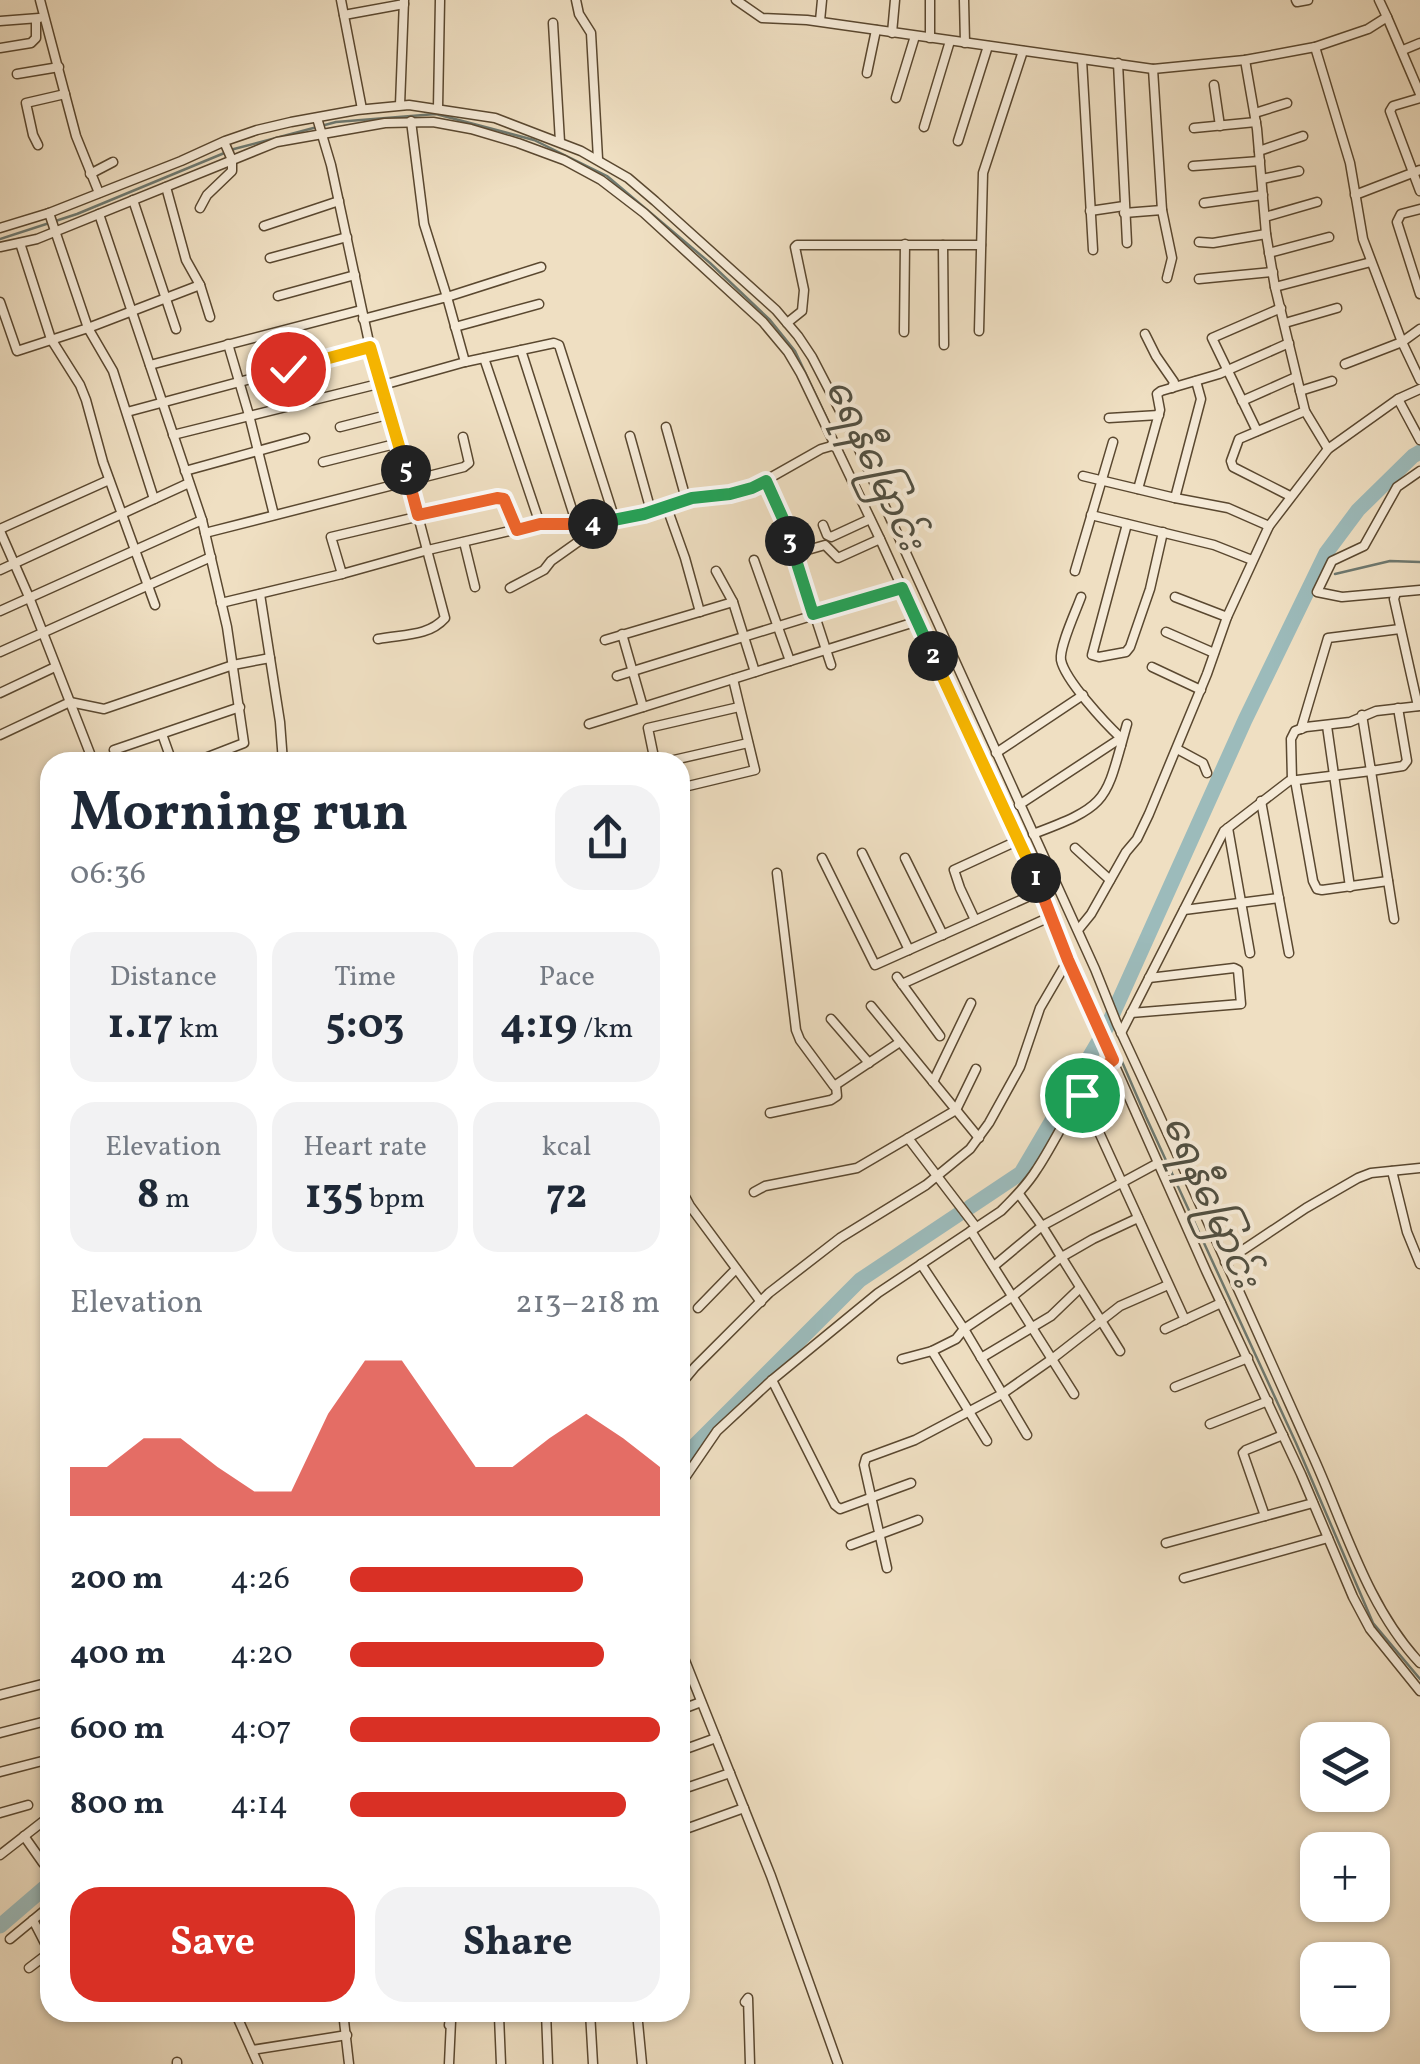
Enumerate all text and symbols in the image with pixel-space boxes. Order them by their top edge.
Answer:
pin [246,327,331,412]
icon: check [261,342,316,397]
water label: ရေနီမြောင်း [809,369,940,563]
pin: 5 [381,445,431,495]
text: 5 [399,450,413,489]
pin: 4 [568,499,618,549]
text: 4 [585,504,601,543]
pin: 3 [765,516,815,566]
text: 3 [783,521,797,560]
pin: 2 [908,631,958,681]
text: 2 [926,636,940,675]
text: Morning run [70,777,409,853]
button: share [555,785,660,890]
text: 06:36 [70,853,146,897]
pin: 1 [1011,853,1061,903]
text: 1 [1030,858,1042,897]
text: Distance [110,958,217,997]
text: Time [334,958,396,997]
text: Pace [539,958,595,997]
text: 1.17 [108,997,173,1056]
text: 5:03 [326,997,404,1056]
text: 4:19 [500,997,577,1056]
text: km [173,1010,219,1049]
text: /km [577,1010,633,1049]
pin [1040,1053,1125,1138]
icon: arrive [1055,1068,1110,1123]
water label: ရေနီမြောင်း [1146,1106,1274,1300]
text: Elevation [105,1128,222,1167]
text: Heart rate [303,1128,427,1167]
text: kcal [542,1128,592,1167]
text: 8 [137,1167,160,1226]
text: 135 [305,1167,363,1226]
text: 72 [546,1167,587,1226]
text: m [160,1180,190,1219]
text: bpm [363,1180,425,1219]
text: Elevation [70,1282,203,1326]
text: 213–218 m [515,1282,660,1326]
text: 200 m [70,1558,164,1602]
text: 4:26 [230,1558,290,1602]
text: 400 m [70,1633,166,1677]
text: 4:20 [230,1633,293,1677]
text: 600 m [70,1708,165,1752]
text: 4:07 [230,1708,291,1752]
map controls [1300,1722,1390,2032]
button: layers [1300,1722,1390,1812]
text: 800 m [70,1783,165,1827]
text: 4:14 [230,1783,288,1827]
button: + [1300,1832,1390,1922]
button: Save [70,1887,355,2002]
button: Share [375,1887,660,2002]
button: − [1300,1942,1390,2032]

